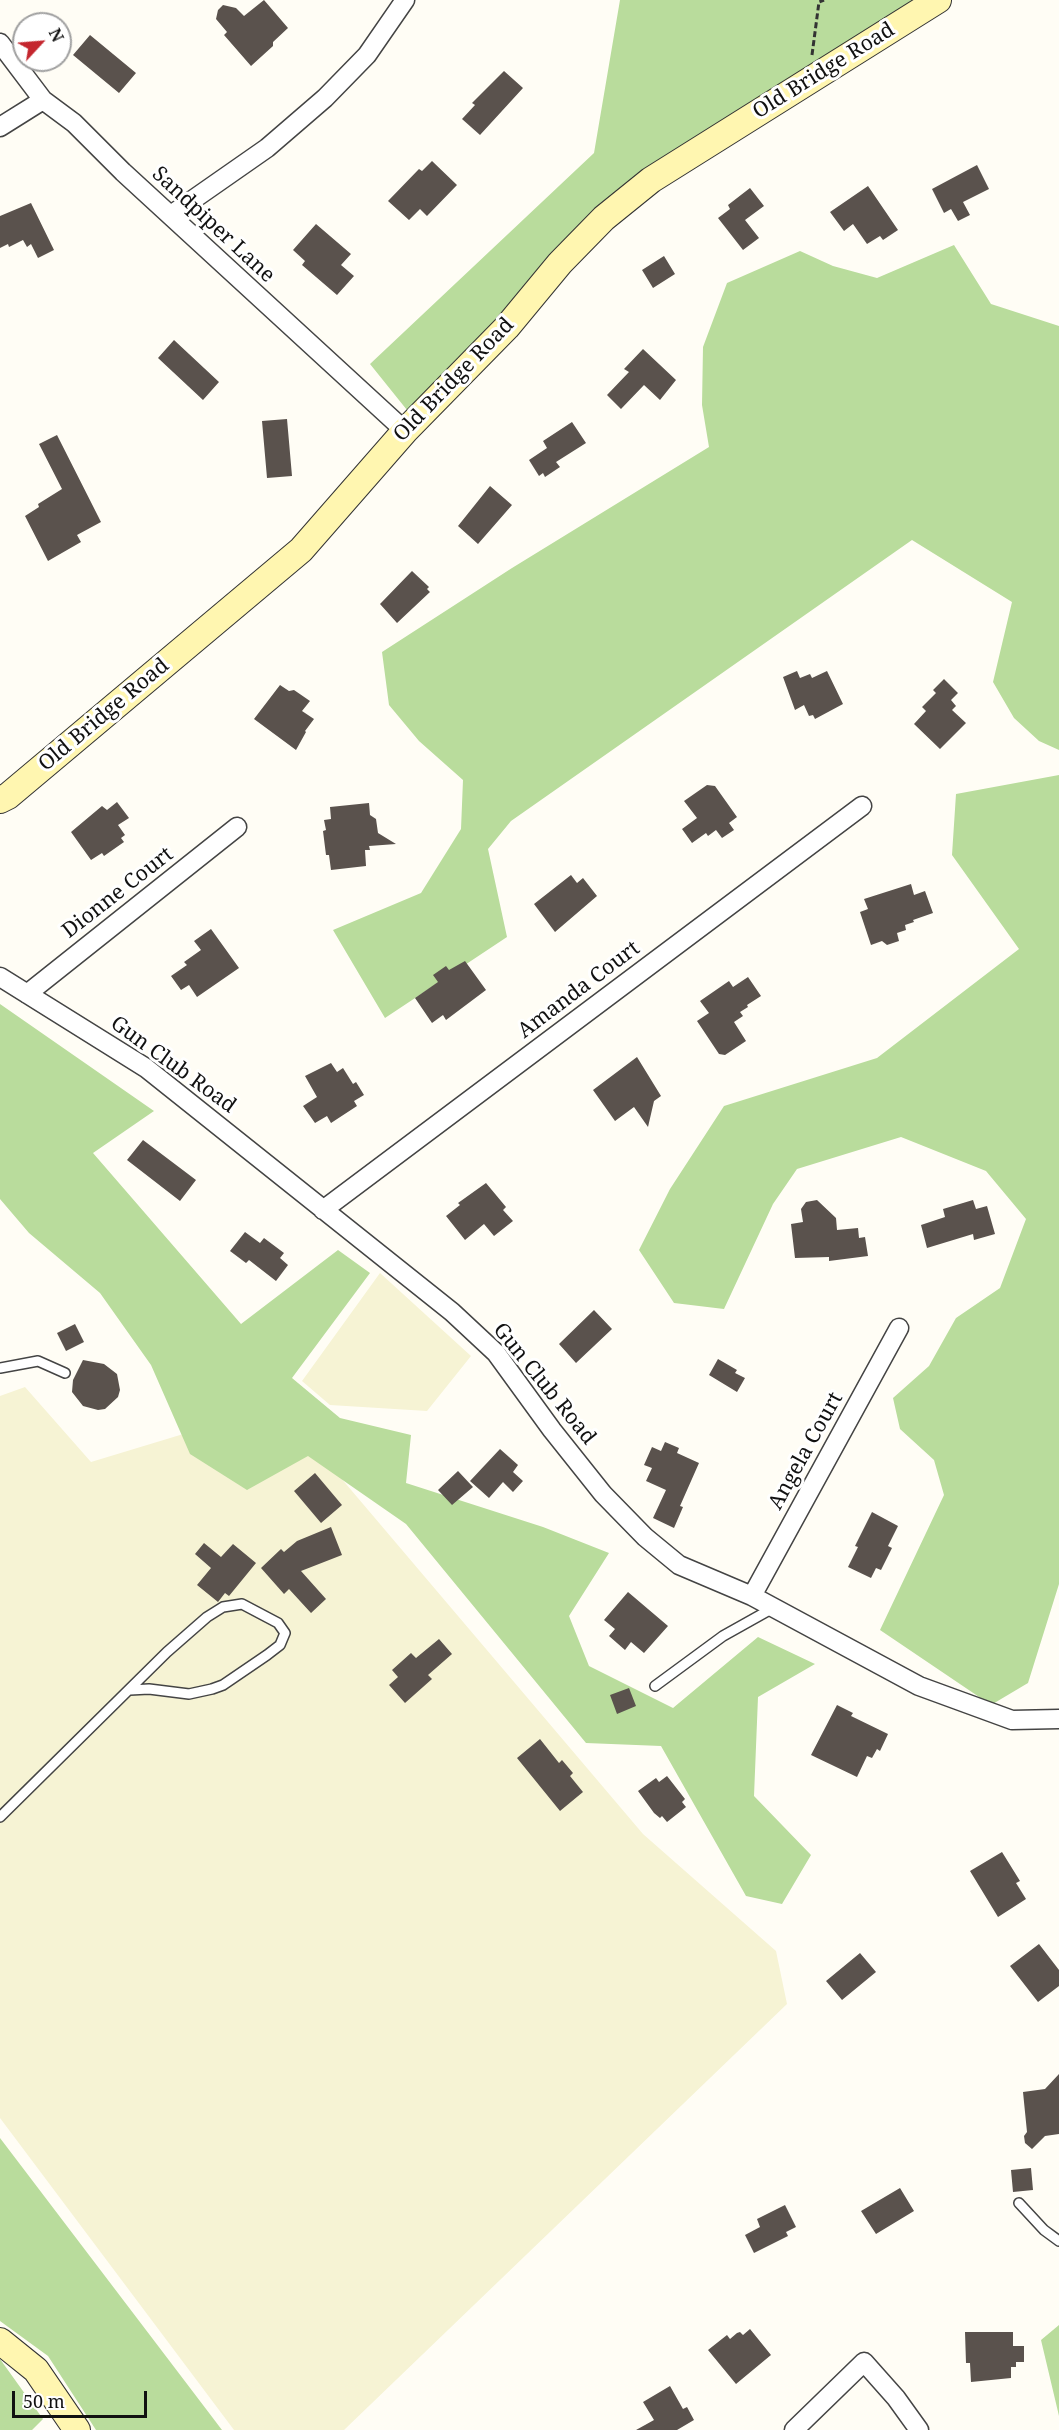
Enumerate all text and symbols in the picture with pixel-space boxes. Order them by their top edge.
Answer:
north arrow [12,12,72,72]
street label: Old Bridge Road [749,17,899,125]
text: N [44,24,69,45]
street label: Sandpiper Lane [146,162,280,288]
street label: Old Bridge Road [389,313,519,447]
street label: Old Bridge Road [34,653,174,777]
street label: Dionne Court [58,842,178,944]
street label: Amanda Court [513,936,645,1044]
street label: Gun Club Road [105,1011,241,1119]
street label: Gun Club Road [487,1318,601,1450]
street label: Angela Court [763,1388,849,1514]
scale bar [15,2379,150,2417]
text: 50 m [23,2389,65,2413]

